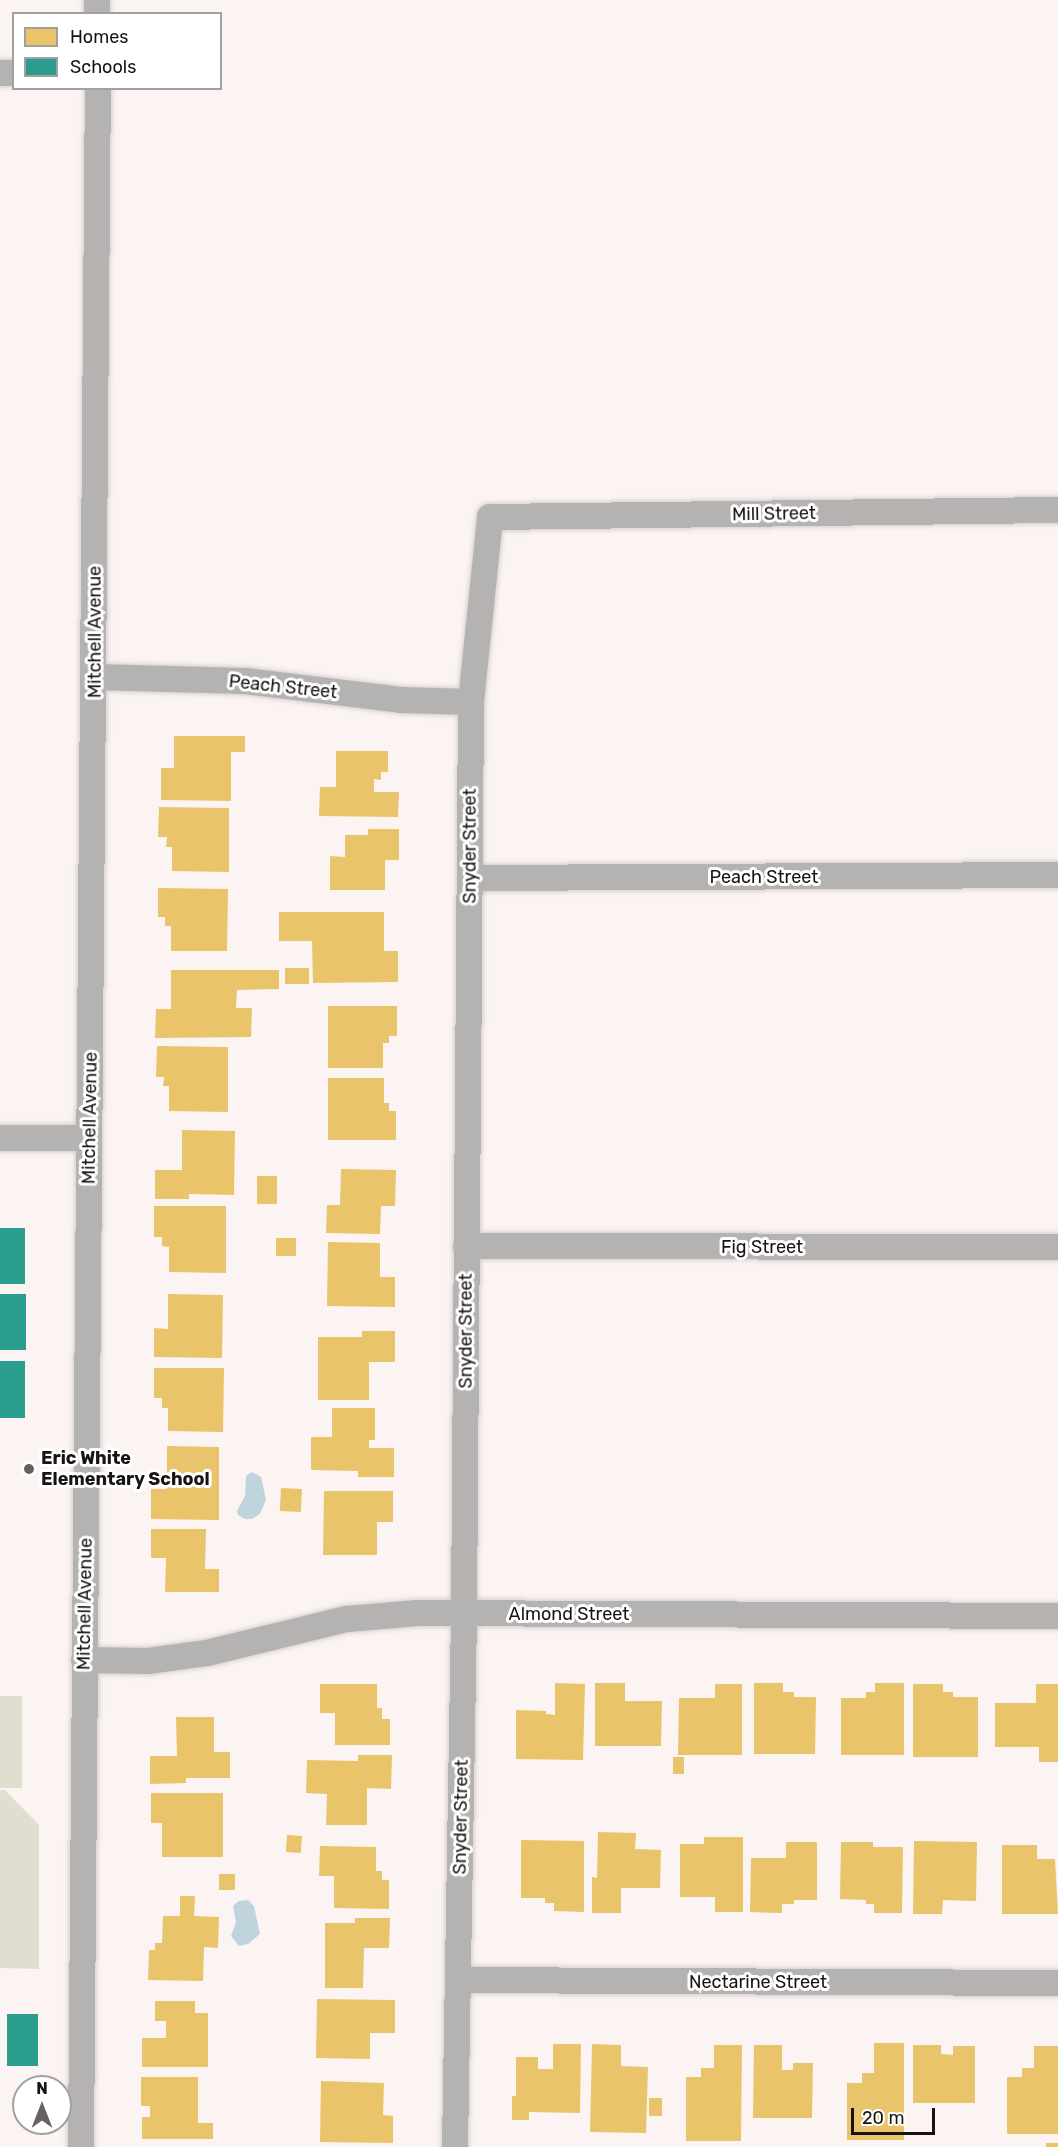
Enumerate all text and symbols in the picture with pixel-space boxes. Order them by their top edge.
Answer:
legend [12,12,222,90]
text: Homes [70,26,128,48]
text: Schools [70,56,136,78]
street label: Mill Street [732,502,816,526]
street label: Mitchell Avenue [84,566,106,698]
street label: Peach Street [228,671,338,703]
street label: Snyder Street [459,788,481,904]
street label: Peach Street [710,866,818,888]
street label: Mitchell Avenue [78,1051,102,1185]
street label: Fig Street [721,1236,803,1258]
street label: Snyder Street [455,1273,477,1389]
place label: Eric White Elementary School [41,1448,210,1490]
marker: Eric White Elementary School [22,1462,36,1476]
street label: Mitchell Avenue [73,1537,97,1671]
street label: Almond Street [509,1603,629,1625]
street label: Snyder Street [449,1759,473,1875]
street label: Nectarine Street [689,1971,827,1993]
north arrow [12,2075,72,2135]
text: N [36,2079,48,2098]
scale bar [854,2096,938,2134]
text: 20 m [862,2107,904,2129]

